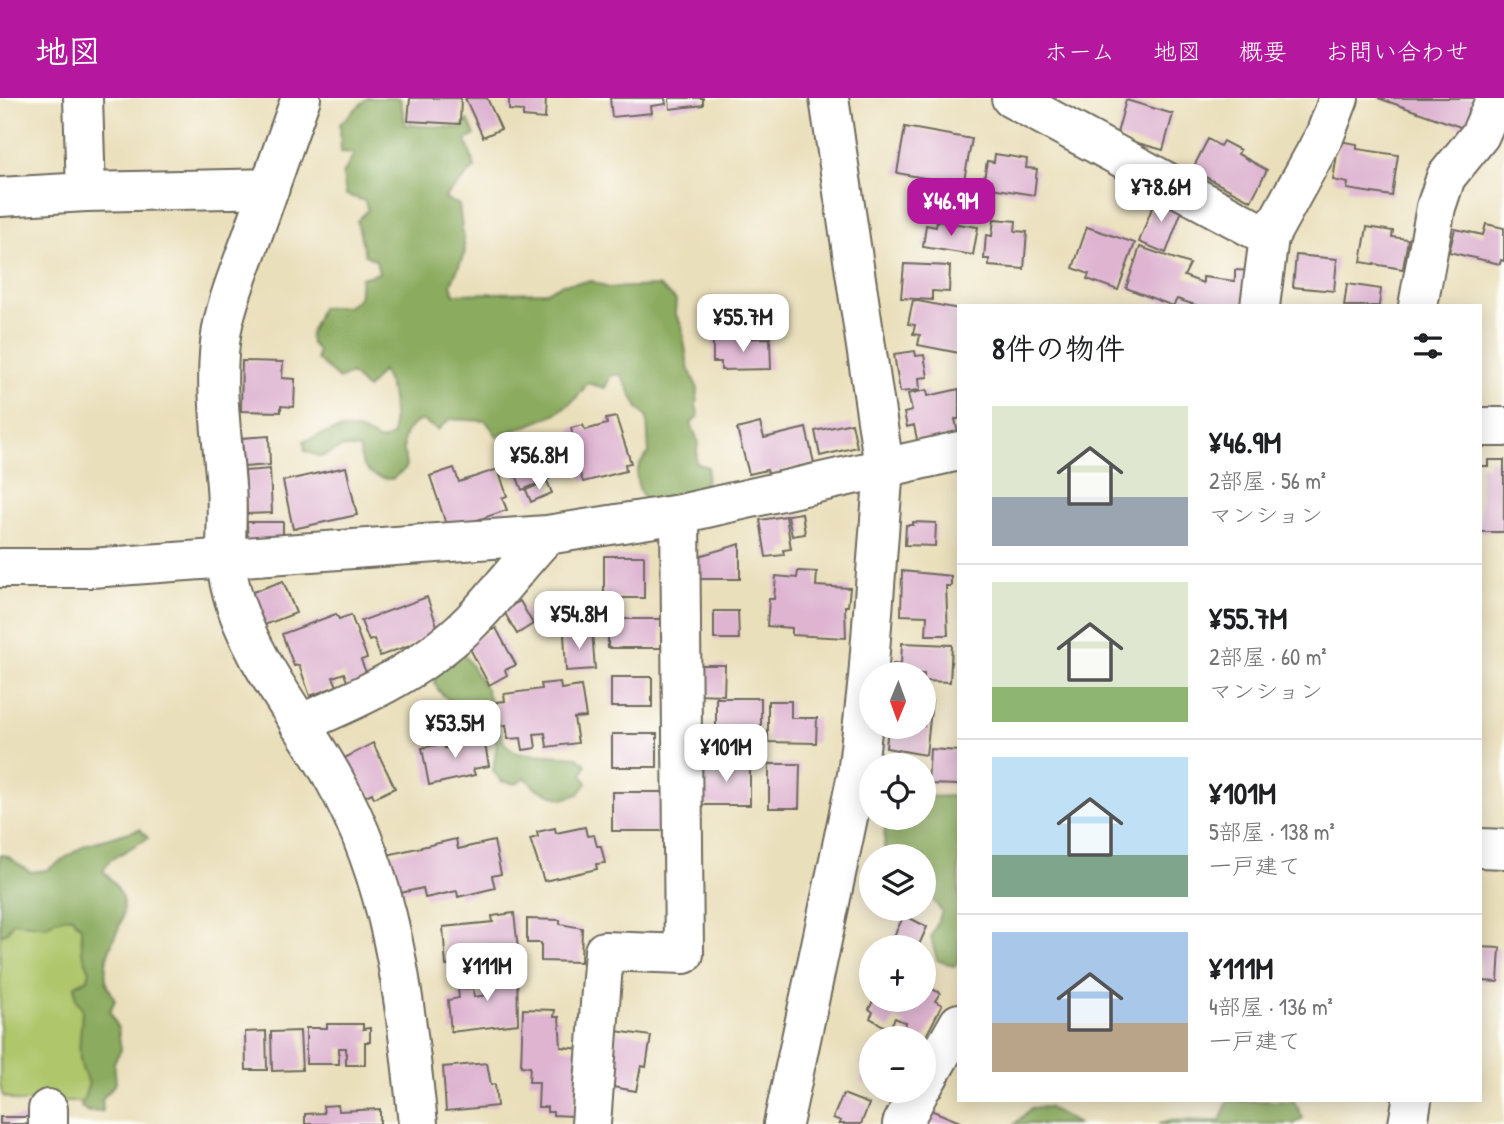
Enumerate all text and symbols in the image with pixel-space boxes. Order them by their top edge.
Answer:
text: 地図 [35,29,101,73]
text: ホーム [1044,35,1115,67]
text: 地図 [1153,35,1201,67]
text: 概要 [1239,35,1287,67]
text: お問い合わせ [1325,35,1469,67]
pin: ¥78.6M [1104,164,1218,224]
text: ¥78.6M [1131,171,1191,202]
pin: ¥46.9M [894,178,1008,238]
text: ¥46.9M [923,185,979,216]
pin: ¥55.7M [686,294,800,354]
text: ¥55.7M [713,301,773,332]
icon: filters [1409,327,1447,365]
text: 8件の物件 [992,328,1125,368]
text: ¥46.9M [1209,422,1281,462]
pin: ¥56.8M [482,432,596,492]
icon: home [1048,434,1132,518]
text: ¥56.8M [510,439,568,470]
text: 2部屋 · 56 m² [1209,465,1326,496]
text: マンション [1209,499,1323,530]
pin: ¥54.8M [522,592,636,651]
text: ¥54.8M [550,598,608,629]
text: ¥55.7M [1209,598,1287,638]
icon: home [1048,610,1132,694]
text: 2部屋 · 60 m² [1209,641,1327,672]
north arrow [859,662,936,738]
map controls [859,662,936,1103]
text: マンション [1209,675,1323,706]
pin: ¥53.5M [398,700,512,760]
text: ¥53.5M [425,707,485,738]
pin: ¥101M [677,724,775,784]
text: ¥101M [700,731,752,762]
button: locate [859,753,936,830]
text: ¥101M [1209,773,1276,813]
icon: home [1048,785,1132,869]
text: 5部屋 · 138 m² [1209,816,1335,847]
button: layers [859,844,936,921]
text: 一戸建て [1209,850,1301,881]
button: + [859,935,936,1012]
pin: ¥111M [438,944,536,1003]
text: ¥111M [1209,948,1273,988]
text: ¥111M [462,950,512,981]
icon: home [1048,960,1132,1044]
text: 4部屋 · 136 m² [1209,991,1333,1022]
text: 一戸建て [1209,1025,1301,1056]
button: − [859,1026,936,1103]

